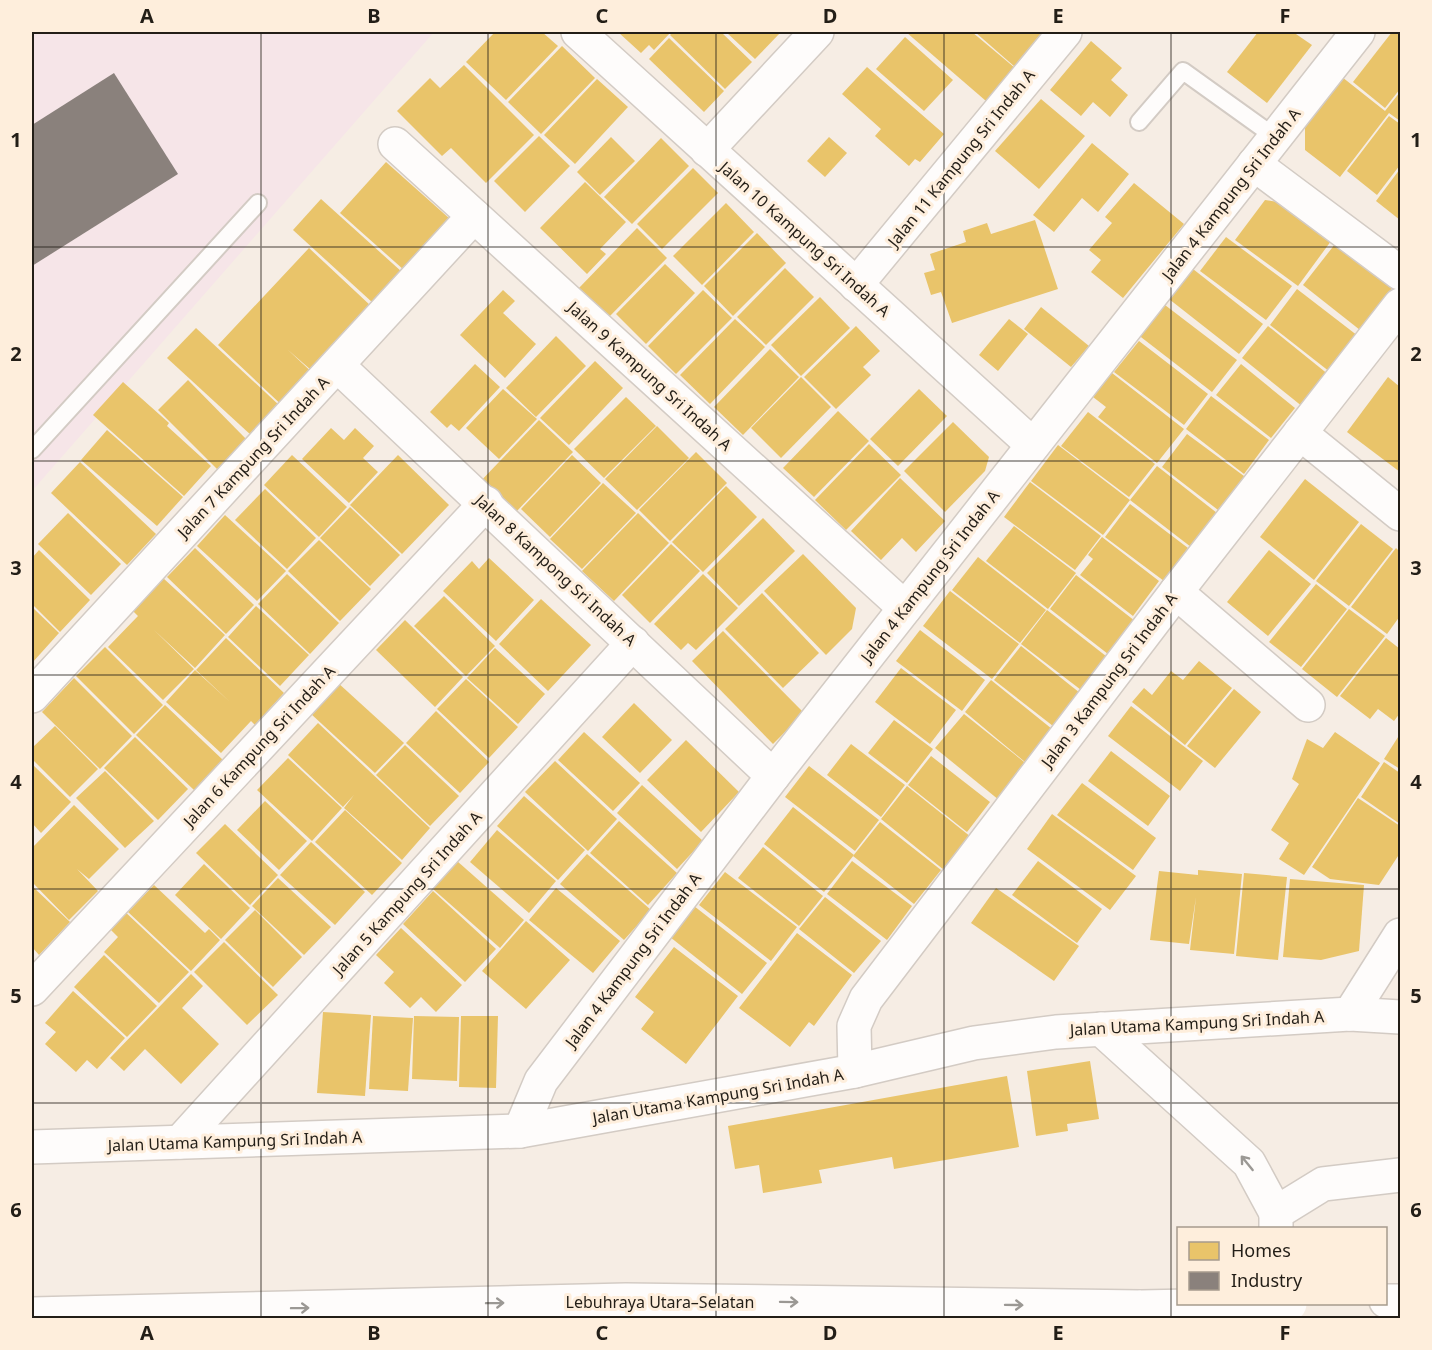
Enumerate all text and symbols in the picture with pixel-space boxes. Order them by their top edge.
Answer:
text: A [140,2,154,29]
text: B [367,2,381,29]
text: C [596,2,609,29]
text: D [823,2,837,29]
text: E [1052,2,1064,29]
text: F [1280,2,1290,29]
street label: Jalan 11 Kampung Sri Indah A [881,64,1040,253]
street label: Jalan 4 Kampung Sri Indah A [1155,103,1306,286]
text: 1 [10,126,22,153]
text: 1 [1410,126,1422,153]
street label: Jalan 10 Kampung Sri Indah A [713,155,896,322]
street label: Jalan 9 Kampung Sri Indah A [562,295,737,456]
text: 2 [10,340,22,367]
text: 2 [1410,340,1422,367]
street label: Jalan 7 Kampung Sri Indah A [171,371,334,544]
street label: Jalan 4 Kampung Sri Indah A [854,485,1005,668]
street label: Jalan 8 Kampong Sri Indah A [469,488,642,651]
text: 3 [10,554,22,581]
text: 3 [1410,554,1422,581]
street label: Jalan 3 Kampung Sri Indah A [1035,588,1182,773]
street label: Jalan 6 Kampung Sri Indah A [177,660,340,833]
text: 4 [10,768,22,795]
text: 4 [1410,768,1422,795]
street label: Jalan 5 Kampung Sri Indah A [326,806,487,981]
street label: Jalan 4 Kampung Sri Indah A [559,868,706,1053]
text: 5 [10,982,22,1009]
text: 5 [1410,982,1422,1009]
street label: Jalan Utama Kampung Sri Indah A [1067,1005,1325,1041]
street label: Jalan Utama Kampung Sri Indah A [589,1063,846,1129]
street label: Jalan Utama Kampung Sri Indah A [105,1126,363,1157]
one-way arrow [1240,1155,1253,1171]
text: 6 [10,1196,22,1223]
text: 6 [1410,1196,1422,1223]
legend [1177,1227,1387,1305]
text: Homes [1231,1238,1291,1262]
text: Industry [1231,1268,1303,1292]
street label: Lebuhraya Utara–Selatan [566,1291,754,1313]
one-way arrow [779,1296,799,1308]
one-way arrow [484,1297,504,1309]
one-way arrow [1003,1299,1023,1311]
one-way arrow [289,1302,309,1313]
text: A [140,1319,154,1346]
text: B [367,1319,381,1346]
text: C [596,1319,609,1346]
text: D [823,1319,837,1346]
text: E [1052,1319,1064,1346]
text: F [1280,1319,1290,1346]

